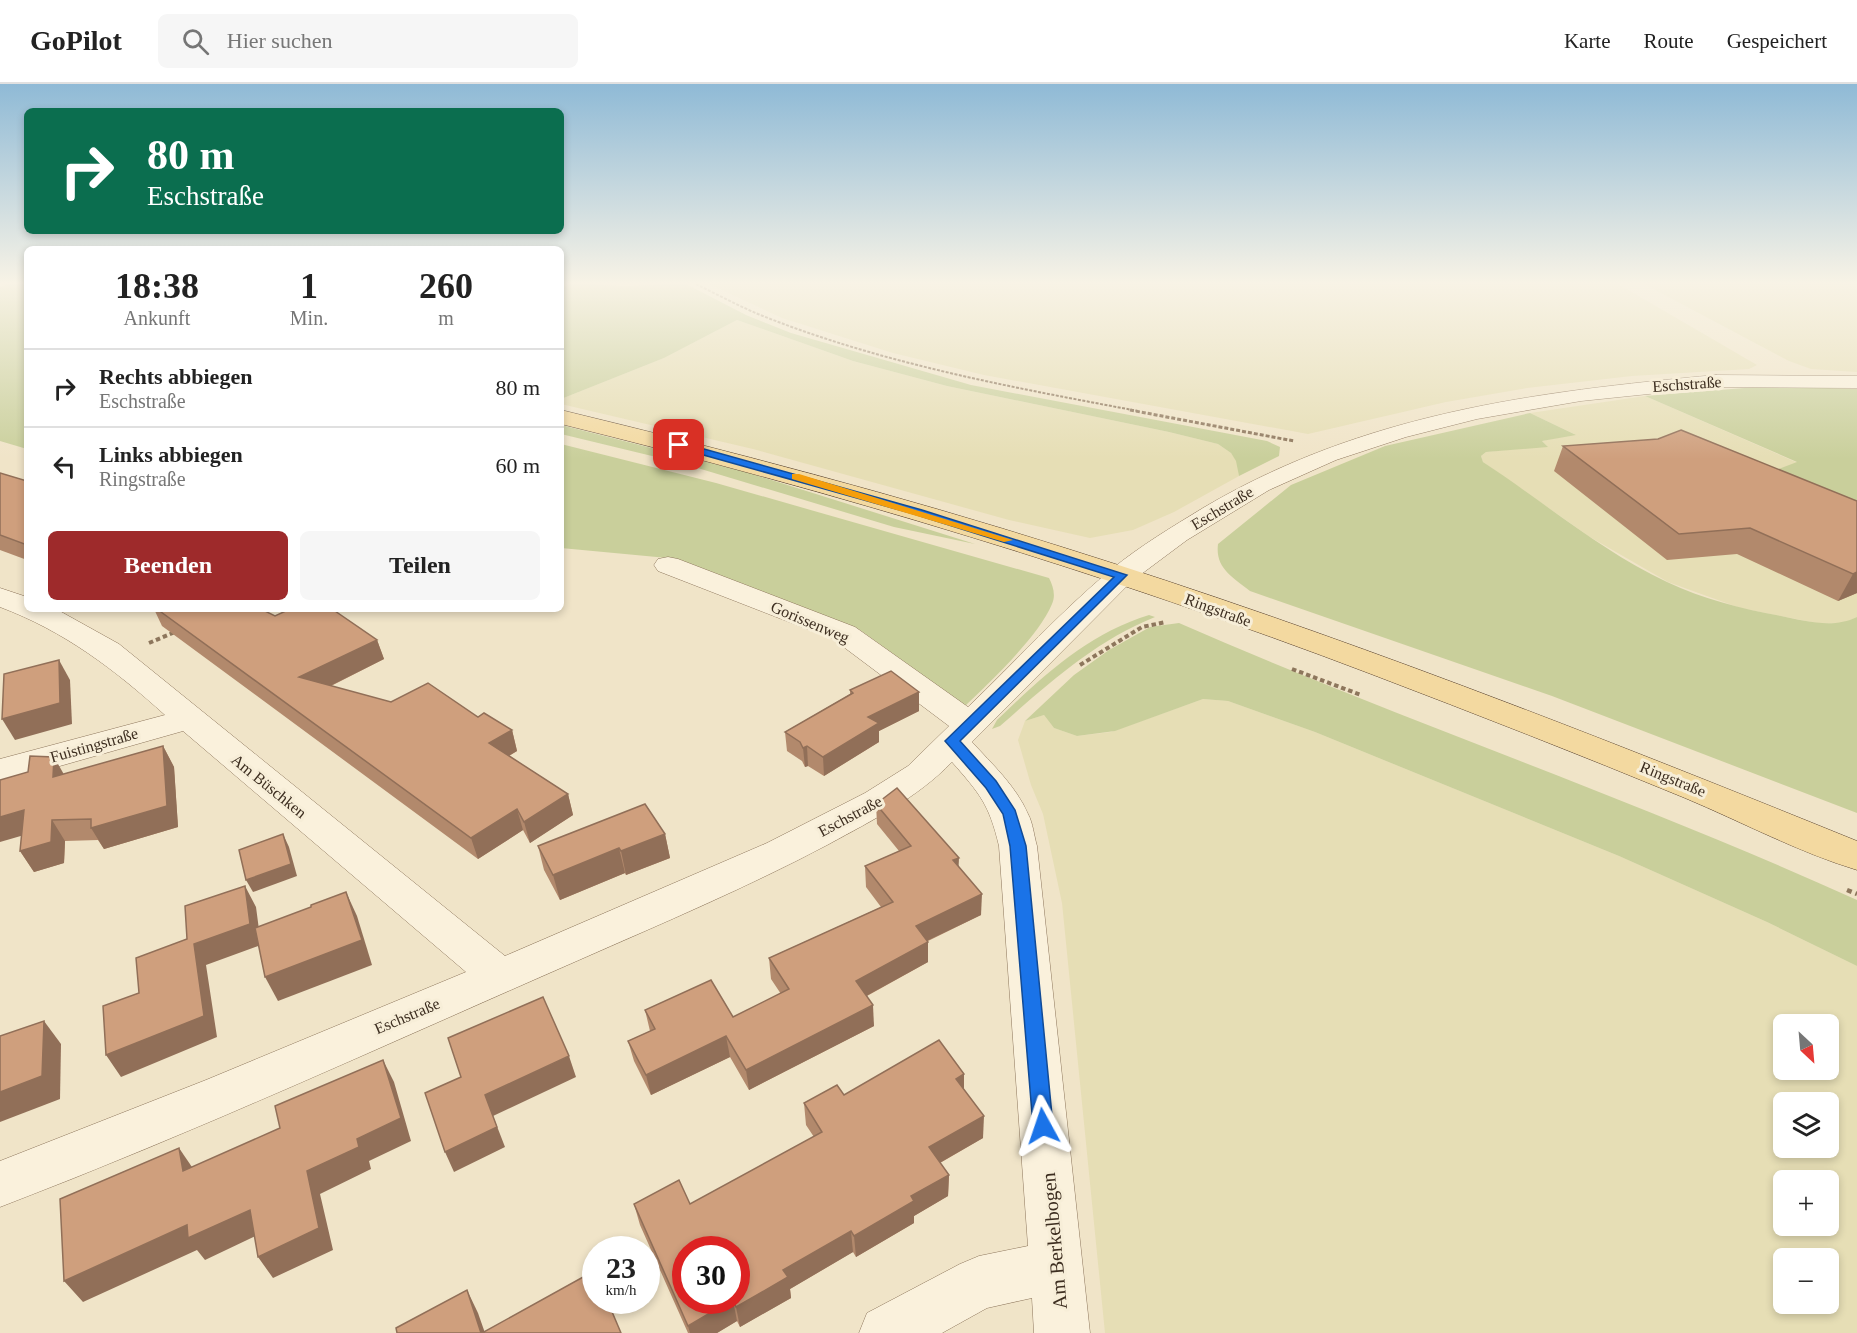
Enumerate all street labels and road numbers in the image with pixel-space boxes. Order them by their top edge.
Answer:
street label: Eschstraße [1652,373,1722,395]
street label: Eschstraße [1188,483,1256,533]
street label: Ringstraße [1182,590,1253,631]
street label: Gorissenweg [768,598,852,647]
street label: Fuistingstraße [48,724,140,767]
street label: Am Büschken [228,751,310,821]
street label: Ringstraße [1637,758,1708,801]
street label: Eschstraße [815,792,885,840]
street label: Eschstraße [372,995,442,1037]
street label: Am Berkelbogen [1037,1172,1072,1310]

